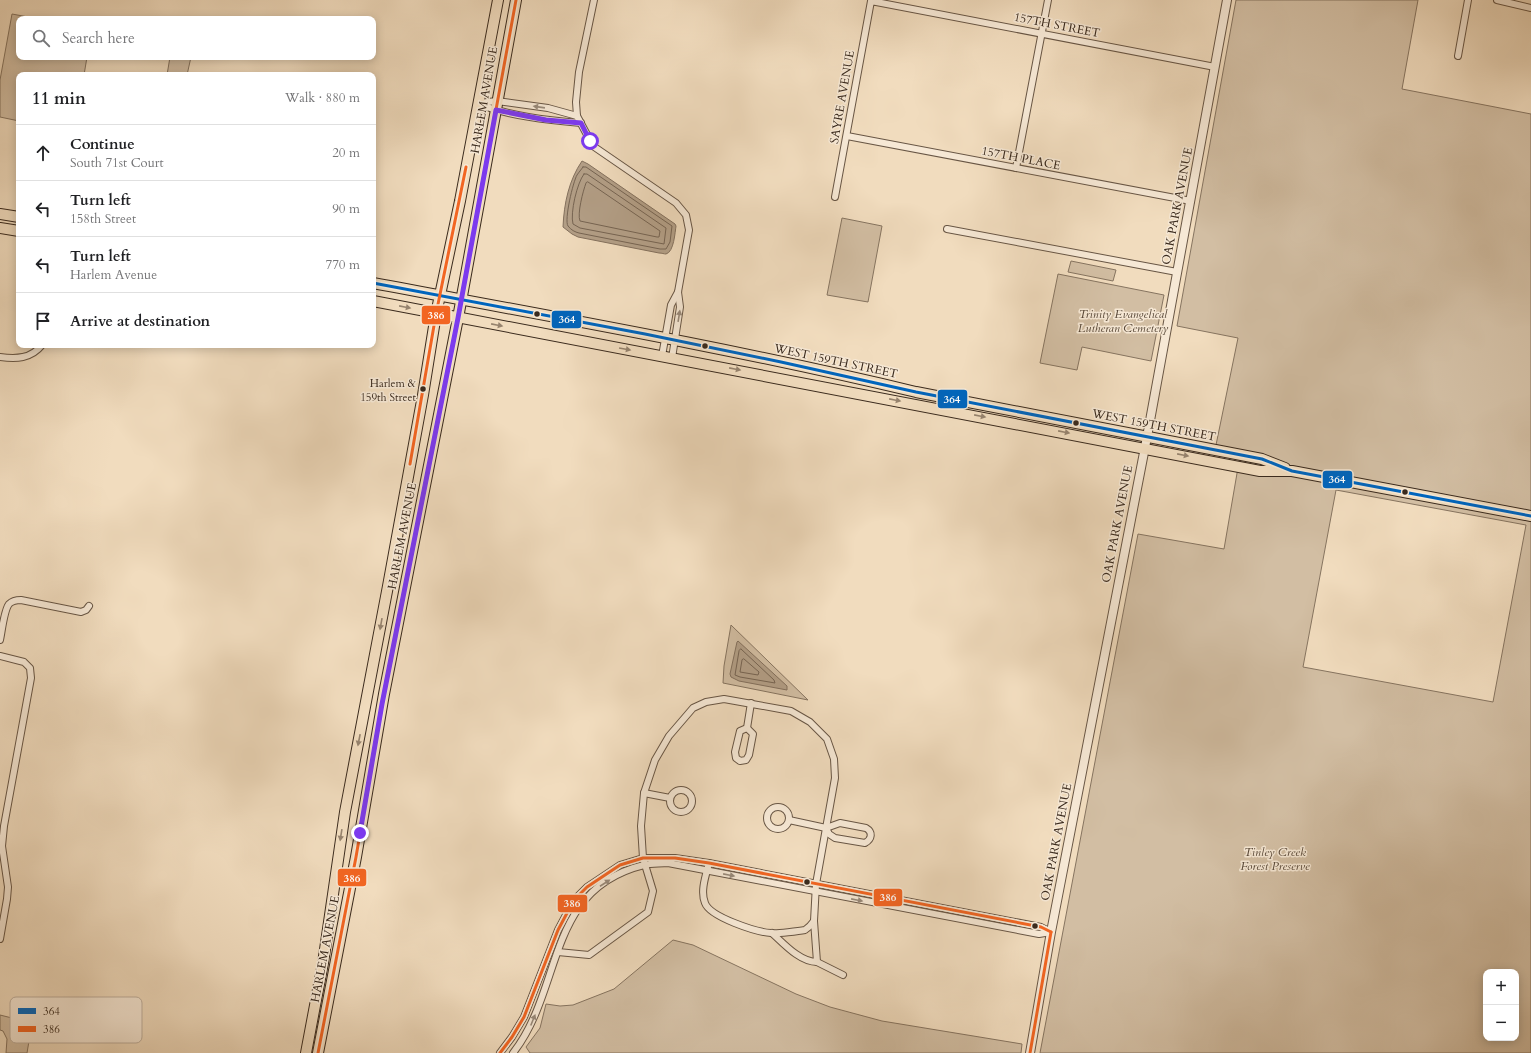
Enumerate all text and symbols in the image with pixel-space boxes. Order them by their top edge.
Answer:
street label: 157TH STREET [1013,9,1102,41]
search box [16,16,376,60]
icon: search [30,27,52,49]
text: Search here [62,28,135,48]
street label: HARLEM AVENUE [467,45,501,155]
street label: SAYRE AVENUE [826,49,858,145]
text: 11 min [32,87,86,110]
text: Walk · 880 m [285,89,360,107]
one-way arrow [533,104,545,110]
route start [581,132,599,150]
text: Continue [70,134,135,154]
icon: ahead [32,142,54,164]
street label: 157TH PLACE [980,143,1062,173]
text: 20 m [332,144,360,162]
street label: OAK PARK AVENUE [1158,146,1196,266]
text: South 71st Court [70,154,164,172]
text: Turn left [70,190,131,210]
icon: left [32,198,54,220]
text: 90 m [332,200,360,218]
text: 158th Street [70,210,136,228]
text: Turn left [70,246,131,266]
icon: left [32,254,54,276]
text: 770 m [326,256,360,274]
text: Harlem Avenue [70,266,157,284]
one-way arrow [399,305,411,311]
line badge: 386 [421,305,451,325]
park label: Trinity Evangelical Lutheran Cemetery [1078,306,1168,336]
text: 386 [428,308,445,323]
unlabelled marker [532,309,542,319]
icon: arrive [32,310,54,332]
line badge: 364 [551,310,582,329]
one-way arrow [676,310,682,323]
text: Arrive at destination [70,311,210,331]
text: 364 [559,312,576,327]
one-way arrow [491,323,503,329]
street label: WEST 159TH STREET [772,340,899,382]
unlabelled marker [700,341,710,351]
one-way arrow [619,347,631,353]
one-way arrow [729,367,741,373]
place label: Harlem & 159th Street [360,376,417,405]
marker: Harlem & 159th Street [418,384,428,394]
line badge: 364 [937,389,968,409]
text: 364 [944,392,961,407]
one-way arrow [888,397,901,403]
street label: WEST 159TH STREET [1090,405,1218,445]
one-way arrow [974,413,986,419]
unlabelled marker [1071,418,1081,428]
one-way arrow [1058,430,1070,436]
one-way arrow [1177,452,1189,458]
street label: OAK PARK AVENUE [1098,464,1136,584]
line badge: 364 [1322,470,1353,489]
text: 364 [1329,472,1346,487]
street label: HARLEM AVENUE [384,481,420,591]
unlabelled marker [1400,487,1410,497]
one-way arrow [378,618,384,630]
one-way arrow [356,733,362,746]
street label: OAK PARK AVENUE [1037,782,1075,902]
route end [351,824,369,842]
one-way arrow [338,829,344,841]
park label: Tinley Creek Forest Preserve [1240,844,1310,874]
line badge: 386 [337,868,367,887]
text: 386 [344,871,361,886]
one-way arrow [723,872,735,878]
unlabelled marker [802,877,812,887]
one-way arrow [600,879,610,887]
line badge: 386 [873,888,903,907]
text: 386 [880,890,897,905]
street label: HARLEM AVENUE [307,894,343,1004]
line badge: 386 [557,894,588,913]
text: 386 [564,896,581,911]
one-way arrow [851,897,863,903]
unlabelled marker [1030,921,1040,931]
map controls [1483,969,1519,1041]
button: + [1483,969,1519,1005]
legend [10,997,142,1043]
text: 364 [43,1004,60,1019]
button: − [1483,1005,1519,1041]
one-way arrow [530,1013,536,1025]
text: 386 [43,1022,60,1037]

